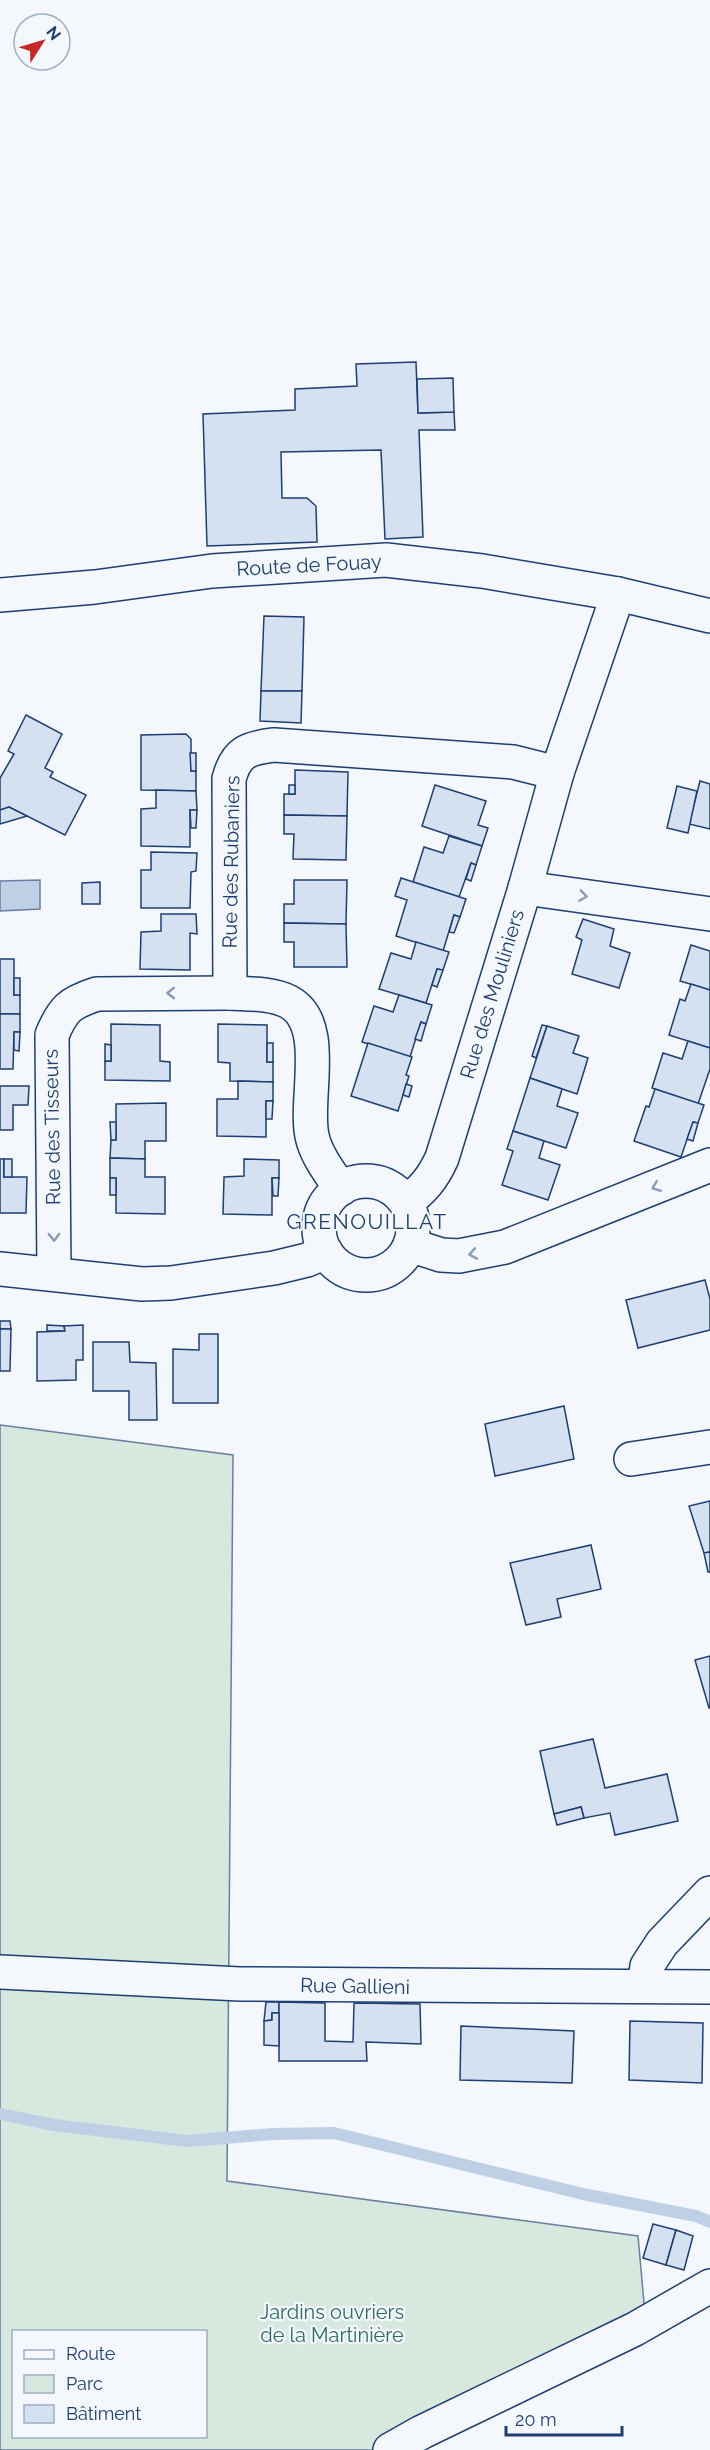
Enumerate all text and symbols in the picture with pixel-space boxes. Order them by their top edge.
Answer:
north arrow [12,12,72,72]
text: N [42,23,65,44]
street label: Route de Fouay [236,549,382,581]
street label: Rue des Rubaniers [217,775,245,949]
one-way arrow [578,890,587,902]
street label: Rue des Mouliniers [455,906,529,1082]
one-way arrow [167,987,176,999]
street label: Rue des Tisseurs [39,1049,65,1205]
one-way arrow [651,1180,662,1192]
district label: GRENOUILLAT [286,1209,448,1234]
one-way arrow [48,1233,60,1242]
one-way arrow [468,1247,478,1260]
street label: Rue Gallieni [300,1973,410,1999]
park label: Jardins ouvriers de la Martinière [260,2300,404,2347]
legend [12,2330,207,2438]
text: Route [66,2343,116,2364]
text: Parc [66,2373,103,2394]
scale bar [506,2399,622,2437]
text: Bâtiment [66,2403,141,2424]
text: 20 m [515,2409,557,2430]

